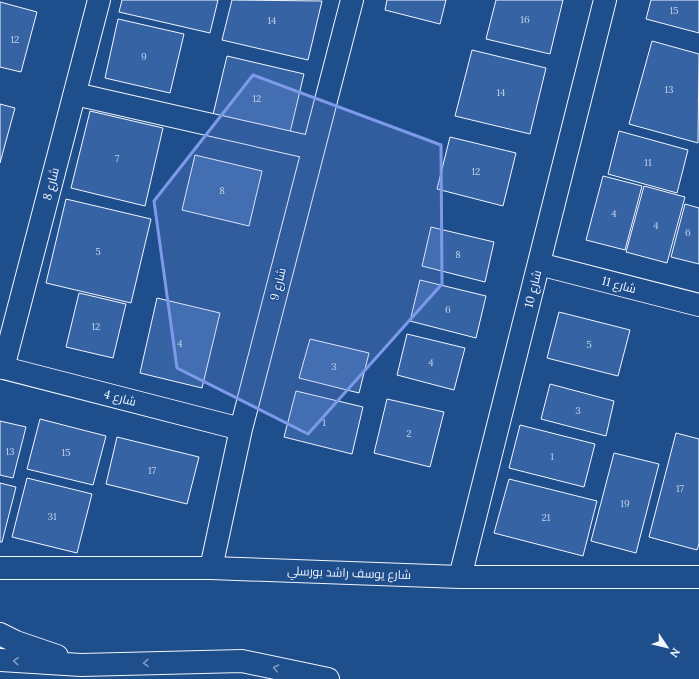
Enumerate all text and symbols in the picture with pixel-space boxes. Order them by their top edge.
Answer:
house number: 15 [669,4,679,17]
house number: 16 [520,13,530,26]
house number: 14 [267,14,277,27]
house number: 12 [10,33,20,46]
house number: 9 [141,50,147,63]
house number: 13 [664,83,674,96]
house number: 14 [496,86,506,99]
house number: 12 [252,92,262,105]
house number: 7 [115,152,120,165]
house number: 11 [644,156,652,169]
house number: 12 [471,165,481,178]
street label: شارع 8 [39,166,63,202]
house number: 8 [219,184,225,197]
house number: 4 [611,207,617,220]
house number: 4 [653,219,659,232]
house number: 6 [685,226,691,239]
house number: 5 [95,245,101,258]
house number: 8 [455,248,461,261]
street label: شارع 9 [266,266,290,302]
street label: شارع 10 [521,268,545,309]
street label: شارع 11 [600,273,638,297]
house number: 6 [445,303,451,316]
house number: 12 [91,320,101,333]
house number: 4 [177,337,183,350]
house number: 5 [586,338,592,351]
house number: 4 [428,356,434,369]
house number: 3 [331,360,337,373]
street label: شارع 4 [102,386,138,410]
house number: 3 [575,404,581,417]
house number: 1 [322,416,326,429]
house number: 2 [406,427,412,440]
house number: 13 [5,445,15,458]
house number: 15 [61,446,71,459]
house number: 1 [550,450,554,463]
house number: 17 [148,464,157,477]
house number: 17 [676,482,685,495]
house number: 19 [620,497,630,510]
house number: 31 [47,510,57,523]
house number: 21 [541,511,551,524]
street label: شارع يوسف راشد بورسلي [287,563,411,585]
north arrow [647,627,687,667]
text: N [667,645,683,661]
one-way arrow [13,657,19,666]
one-way arrow [143,659,149,667]
one-way arrow [272,665,279,673]

